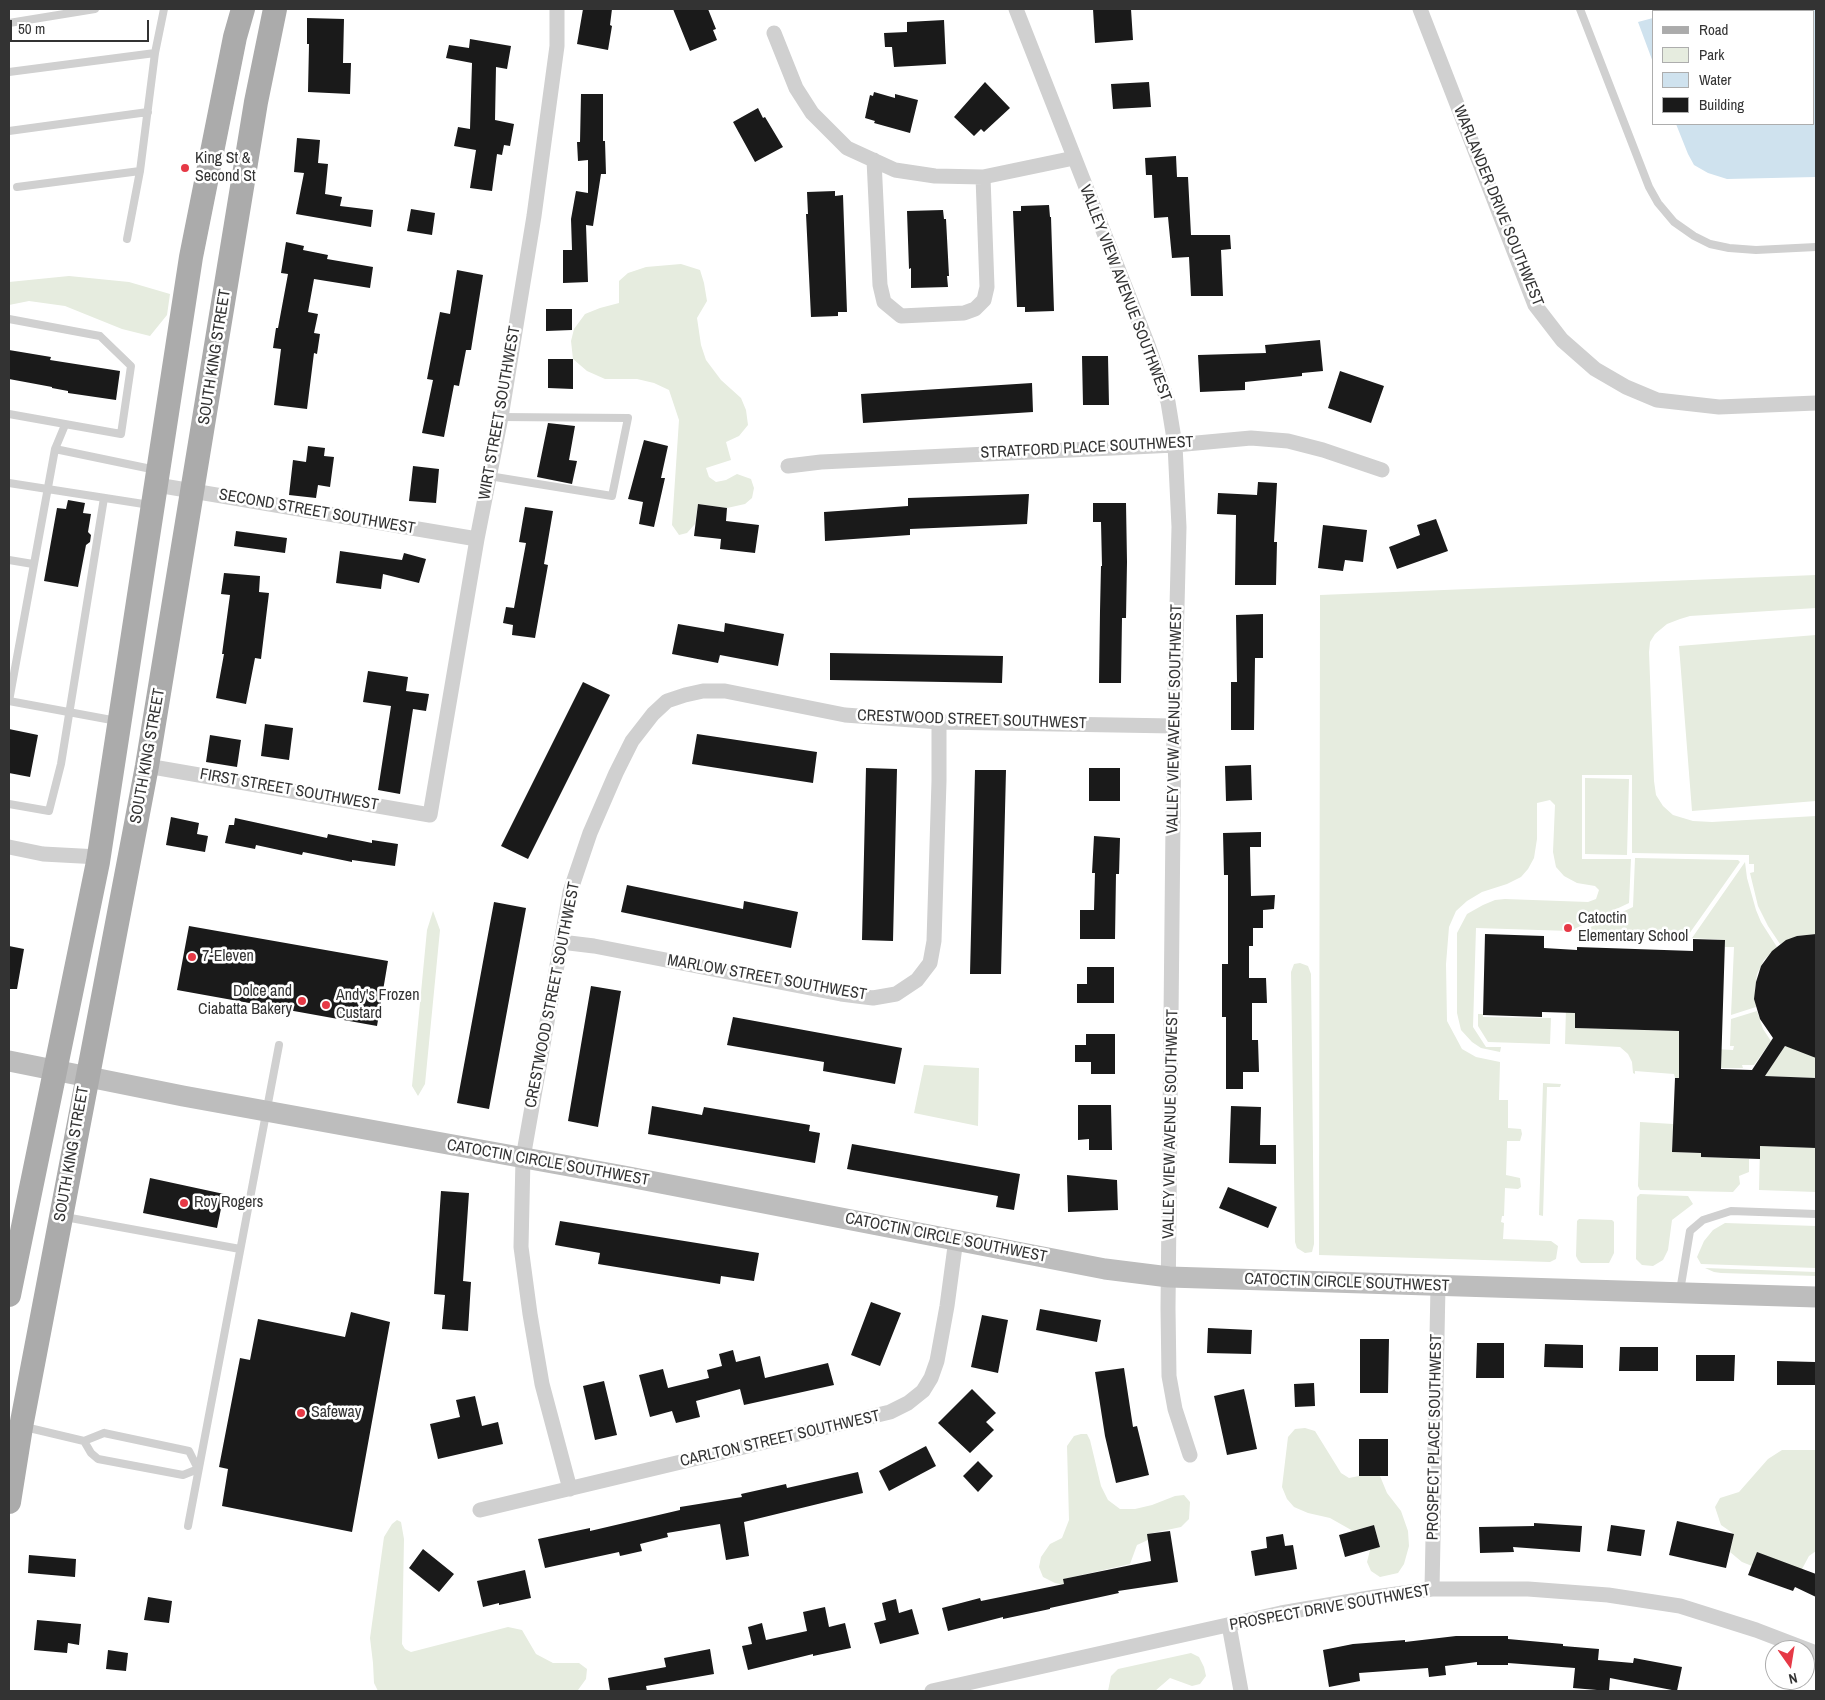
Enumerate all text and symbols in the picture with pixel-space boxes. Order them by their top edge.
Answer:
scale bar [12,10,151,42]
legend [1652,10,1815,125]
text: 50 m [18,18,45,39]
text: Road [1699,19,1728,40]
text: Park [1699,44,1724,65]
text: Water [1699,69,1731,90]
text: Building [1699,94,1744,115]
street label: WARLANDER DRIVE SOUTHWEST [1449,103,1547,309]
place label: King St & Second St [195,149,256,187]
marker: King St & Second St [179,162,191,174]
street label: VALLEY VIEW AVENUE SOUTHWEST [1075,182,1175,404]
street label: SOUTH KING STREET [195,288,235,426]
street label: WIRT STREET SOUTHWEST [475,325,525,501]
street label: STRATFORD PLACE SOUTHWEST [980,433,1194,463]
street label: SECOND STREET SOUTHWEST [217,485,417,539]
street label: VALLEY VIEW AVENUE SOUTHWEST [1163,604,1187,834]
street label: SOUTH KING STREET [127,687,169,825]
street label: CRESTWOOD STREET SOUTHWEST [857,706,1087,734]
street label: FIRST STREET SOUTHWEST [198,765,380,815]
street label: CRESTWOOD STREET SOUTHWEST [522,880,584,1110]
place label: Catoctin Elementary School [1578,909,1688,947]
marker: Catoctin Elementary School [1562,922,1574,934]
place label: 7-Eleven [202,947,254,967]
marker: 7-Eleven [186,951,198,963]
street label: MARLOW STREET SOUTHWEST [666,951,868,1005]
place label: Dolce and Ciabatta Bakery [198,982,292,1020]
place label: Andy's Frozen Custard [336,986,419,1024]
marker: Dolce and Ciabatta Bakery [296,995,308,1007]
marker: Andy's Frozen Custard [320,999,332,1011]
street label: VALLEY VIEW AVENUE SOUTHWEST [1159,1009,1183,1239]
street label: SOUTH KING STREET [51,1085,93,1223]
street label: CATOCTIN CIRCLE SOUTHWEST [445,1136,651,1190]
place label: Roy Rogers [194,1193,263,1213]
marker: Roy Rogers [178,1197,190,1209]
street label: CATOCTIN CIRCLE SOUTHWEST [844,1209,1048,1267]
street label: CATOCTIN CIRCLE SOUTHWEST [1244,1270,1450,1296]
street label: PROSPECT PLACE SOUTHWEST [1424,1334,1446,1540]
place label: Safeway [311,1403,361,1423]
marker: Safeway [295,1407,307,1419]
street label: CARLTON STREET SOUTHWEST [678,1407,882,1471]
street label: PROSPECT DRIVE SOUTHWEST [1228,1581,1432,1635]
north arrow [1765,1640,1815,1690]
text: N [1787,1669,1799,1688]

